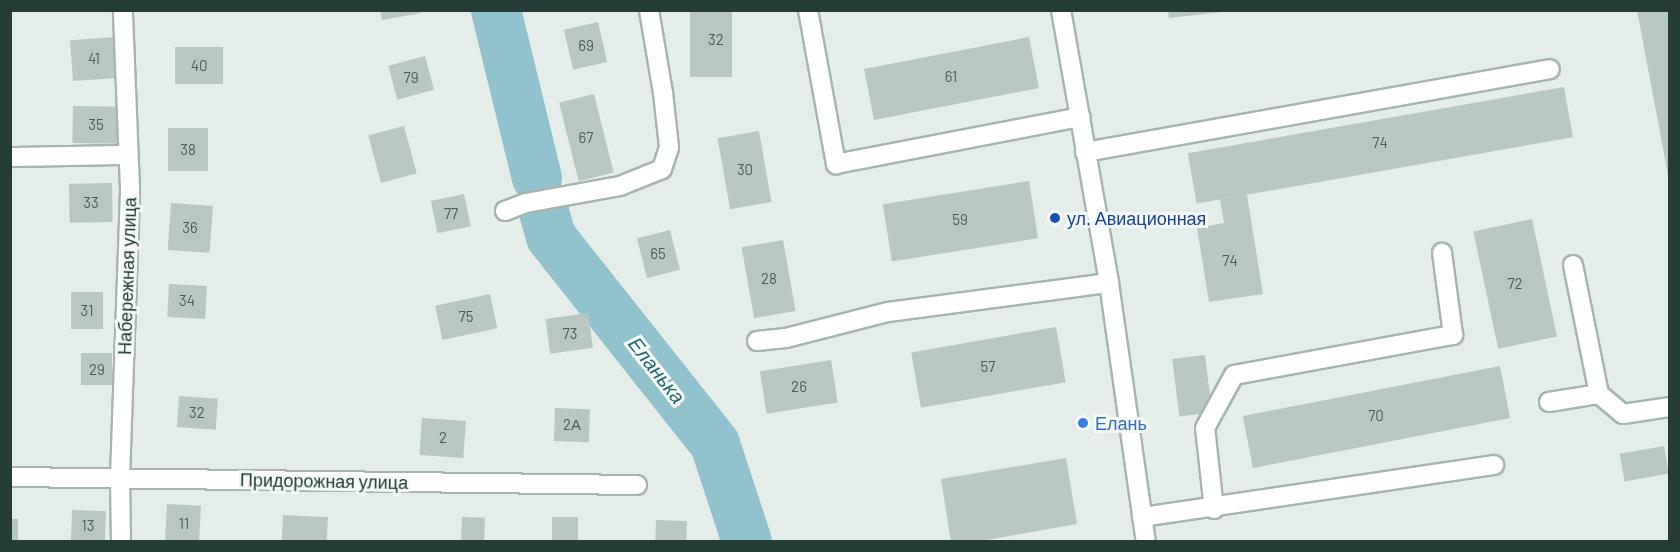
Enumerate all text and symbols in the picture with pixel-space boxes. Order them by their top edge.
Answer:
house number: 32 [708,31,724,49]
house number: 69 [578,37,594,55]
house number: 41 [88,50,100,68]
house number: 40 [191,57,207,75]
house number: 61 [945,68,957,86]
house number: 79 [404,69,418,87]
house number: 35 [88,116,104,134]
house number: 67 [579,129,593,147]
house number: 74 [1372,134,1388,152]
house number: 38 [180,141,196,159]
house number: 30 [737,161,753,179]
house number: 33 [83,194,99,212]
street label: Набережная улица [113,197,141,355]
house number: 77 [444,205,458,223]
place label: ул. Авиационная [1067,207,1206,229]
house number: 59 [952,211,968,229]
marker: ул. Авиационная [1048,211,1062,225]
house number: 36 [182,219,198,237]
house number: 65 [650,245,666,263]
house number: 74 [1222,252,1238,270]
house number: 28 [761,270,777,288]
house number: 72 [1507,275,1523,293]
house number: 34 [179,292,195,310]
house number: 31 [81,302,93,320]
house number: 75 [459,308,473,326]
house number: 73 [563,325,577,343]
water label: Еланька [624,332,690,408]
house number: 57 [981,358,995,376]
house number: 29 [89,361,105,379]
house number: 26 [791,378,807,396]
house number: 32 [189,404,205,422]
house number: 70 [1368,407,1384,425]
place label: Елань [1095,412,1147,434]
house number: 2А [563,416,581,434]
marker: Елань [1076,416,1090,430]
house number: 2 [439,429,447,447]
street label: Придорожная улица [240,469,408,493]
house number: 11 [179,515,189,533]
house number: 13 [82,517,94,535]

